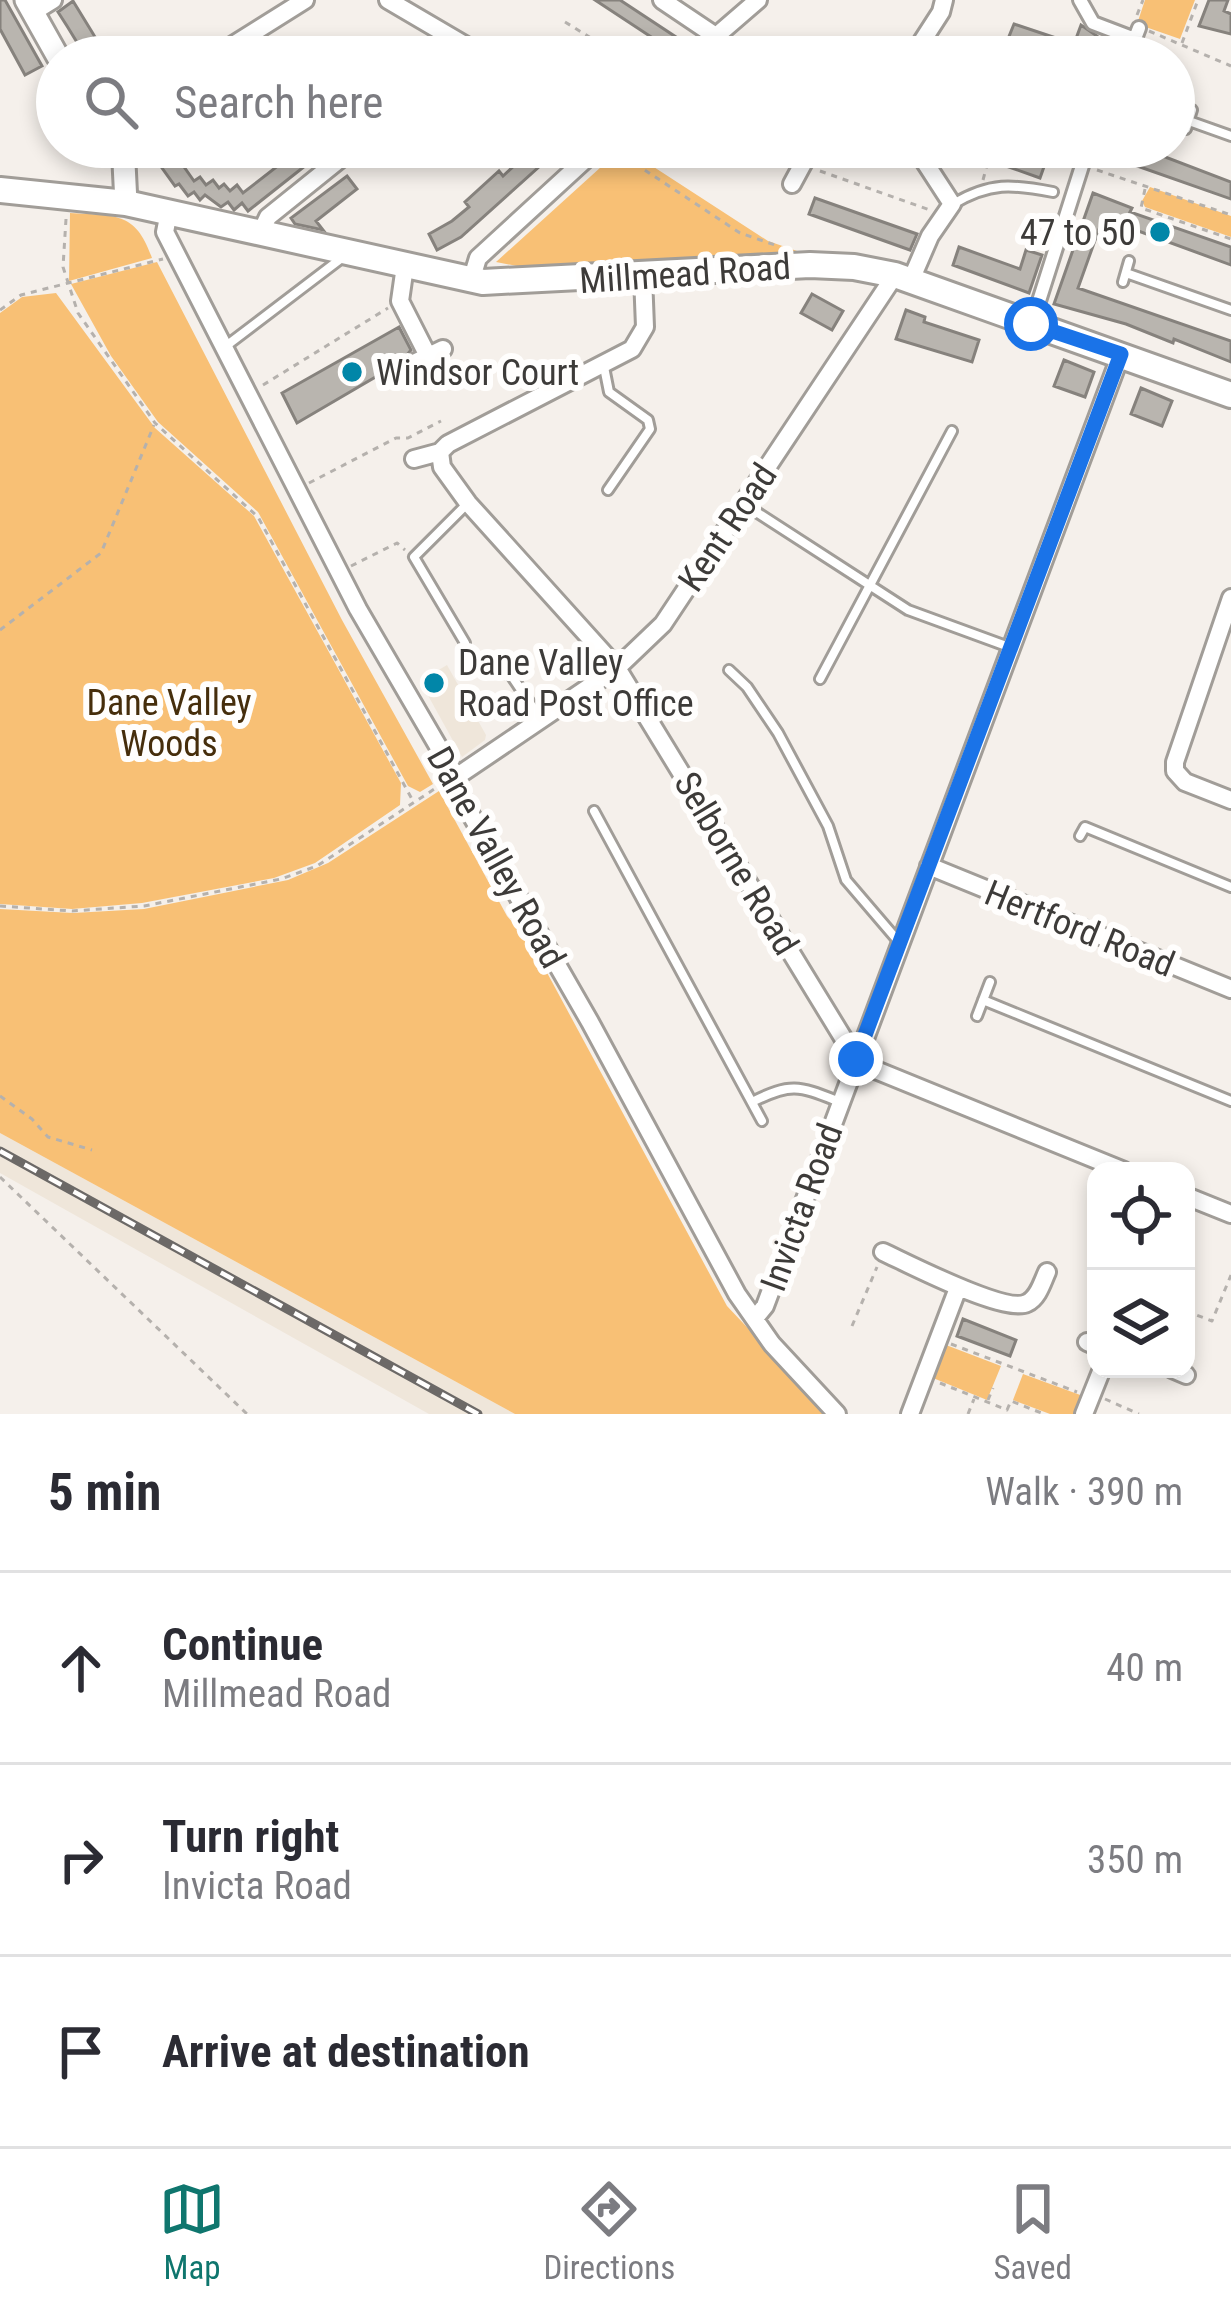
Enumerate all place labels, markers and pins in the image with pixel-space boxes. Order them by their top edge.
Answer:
place label: 47 to 50 [1020,212,1136,254]
marker: 47 to 50 [1147,219,1173,245]
place label: Windsor Court [376,352,579,394]
marker: Windsor Court [339,359,365,385]
place label: Dane Valley Road Post Office [458,642,694,725]
marker: Dane Valley Road Post Office [421,670,447,696]

